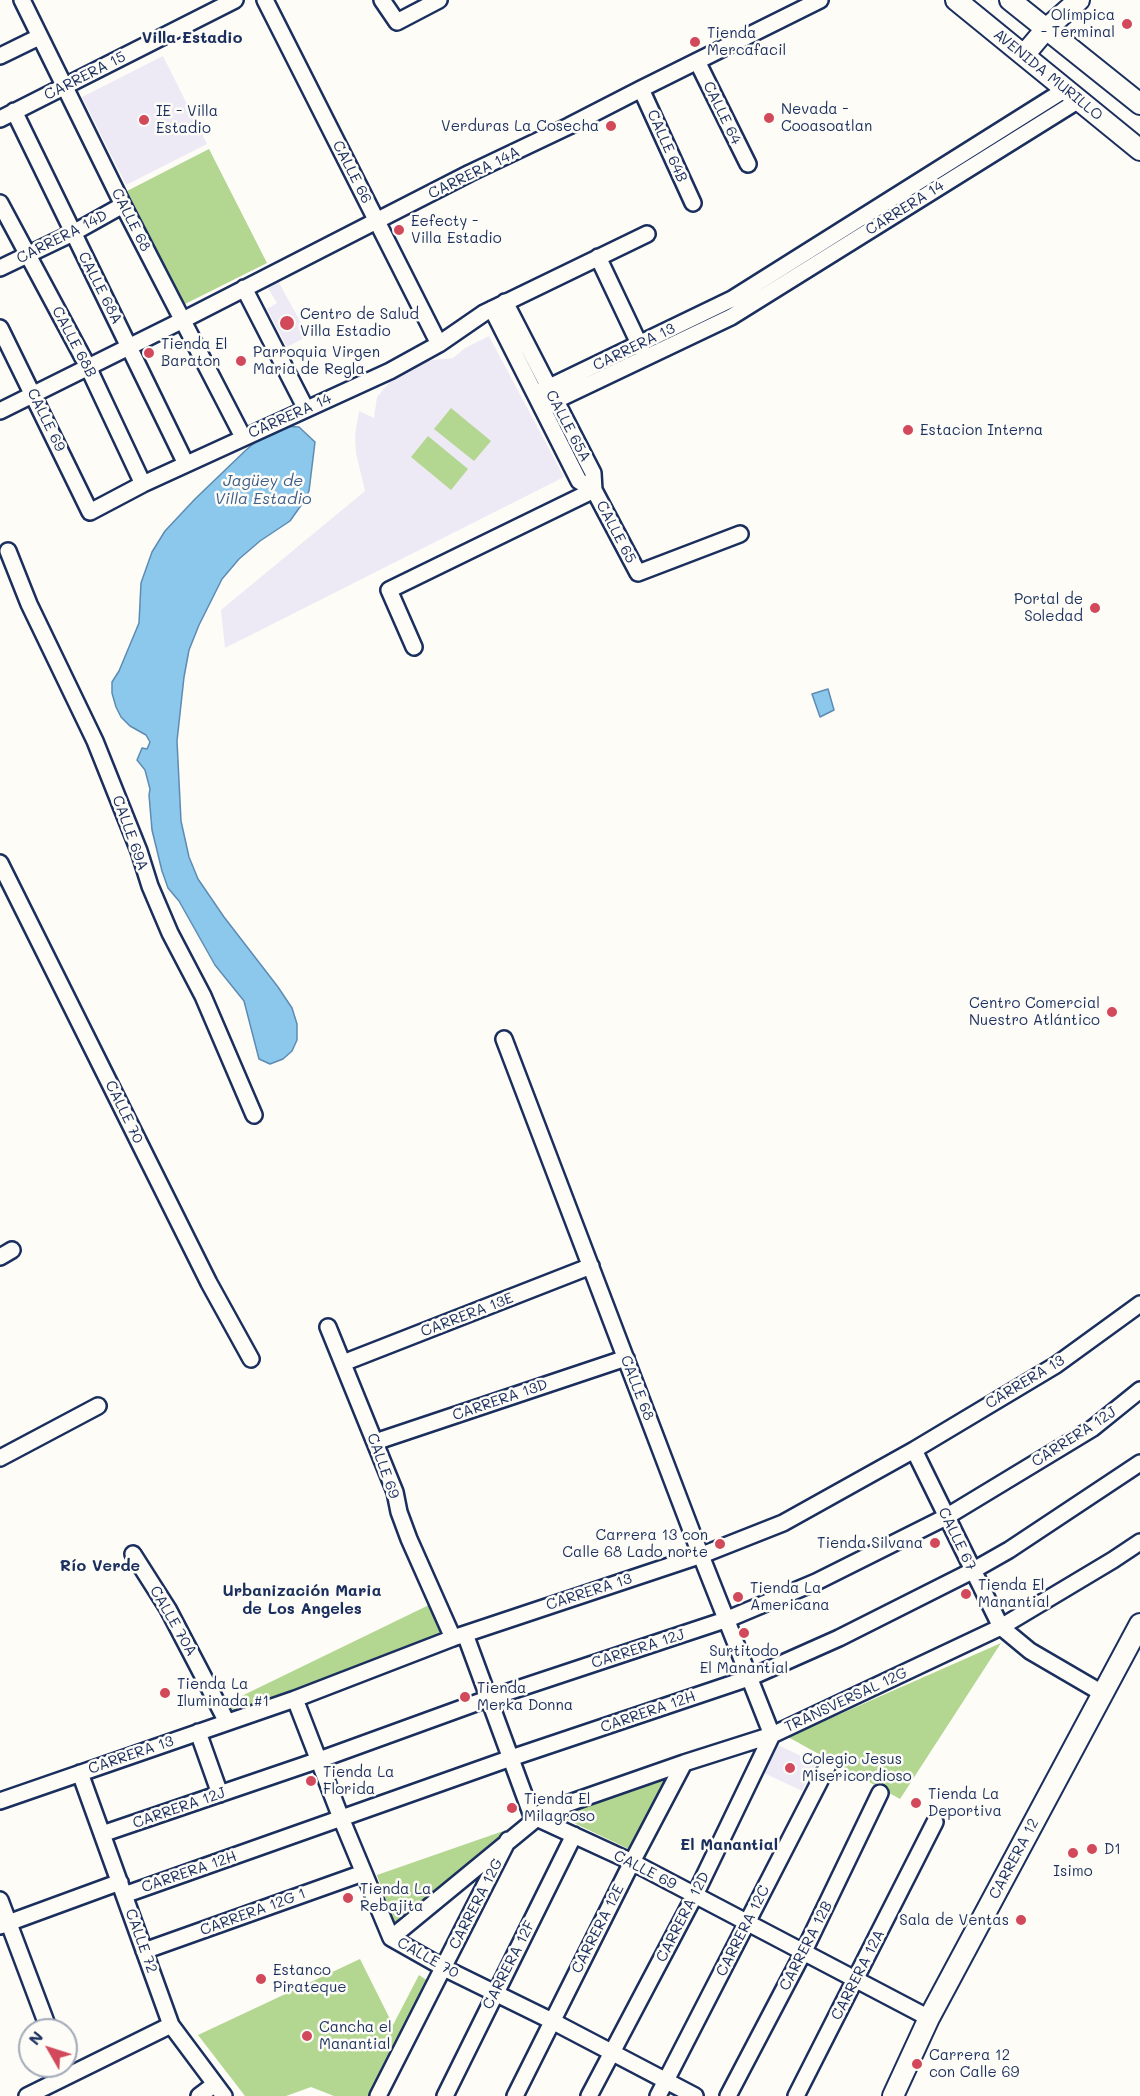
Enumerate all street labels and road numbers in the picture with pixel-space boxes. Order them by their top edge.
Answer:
street label: AVENIDA MURILLO [990,25,1106,125]
street label: CARRERA 15 [41,48,129,104]
street label: CALLE 64 [699,78,745,148]
street label: CALLE 64B [643,107,691,185]
street label: CALLE 66 [328,137,376,207]
street label: CARRERA 14A [425,143,523,203]
street label: CARRERA 14 [862,177,948,239]
street label: CALLE 68 [107,185,155,255]
street label: CARRERA 14D [14,206,110,268]
street label: CALLE 68A [74,249,126,327]
street label: CALLE 68B [48,303,100,381]
street label: CARRERA 13 [590,319,678,375]
street label: CALLE 69 [23,385,69,455]
street label: CALLE 65A [542,387,594,465]
street label: CARRERA 14 [246,390,334,442]
street label: CALLE 65 [592,498,640,566]
street label: CALLE 69A [108,793,152,873]
street label: CALLE 70 [101,1078,147,1146]
street label: CARRERA 13E [418,1289,516,1341]
street label: CARRERA 13 [982,1351,1068,1413]
street label: CALLE 68 [616,1353,658,1423]
street label: CARRERA 13D [450,1375,550,1425]
street label: CARRERA 12J [1028,1403,1120,1471]
street label: CALLE 69 [363,1431,403,1501]
street label: CALLE 67 [934,1505,980,1573]
street label: CARRERA 13 [544,1570,634,1614]
street label: CALLE 70A [146,1583,200,1659]
street label: CARRERA 12J [589,1625,687,1673]
street label: TRANSVERSAL 12G [782,1664,910,1736]
street label: CARRERA 12H [598,1687,698,1737]
street label: CARRERA 13 [86,1732,176,1778]
street label: CARRERA 12J [130,1784,228,1832]
street label: CARRERA 12 [985,1816,1043,1902]
street label: CARRERA 12H [139,1847,239,1897]
street label: CALLE 69 [611,1847,679,1893]
street label: CARRERA 12G [445,1855,507,1953]
street label: CARRERA 12D [652,1869,714,1965]
street label: CARRERA 12E [568,1882,628,1976]
street label: CARRERA 12C [712,1883,774,1979]
street label: CARRERA 12G 1 [198,1884,308,1940]
street label: CARRERA 12B [776,1898,836,1994]
street label: CALLE 72 [121,1906,161,1976]
street label: CARRERA 12F [479,1918,539,2012]
street label: CARRERA 12A [827,1927,889,2023]
street label: CALLE 70 [394,1934,462,1982]

